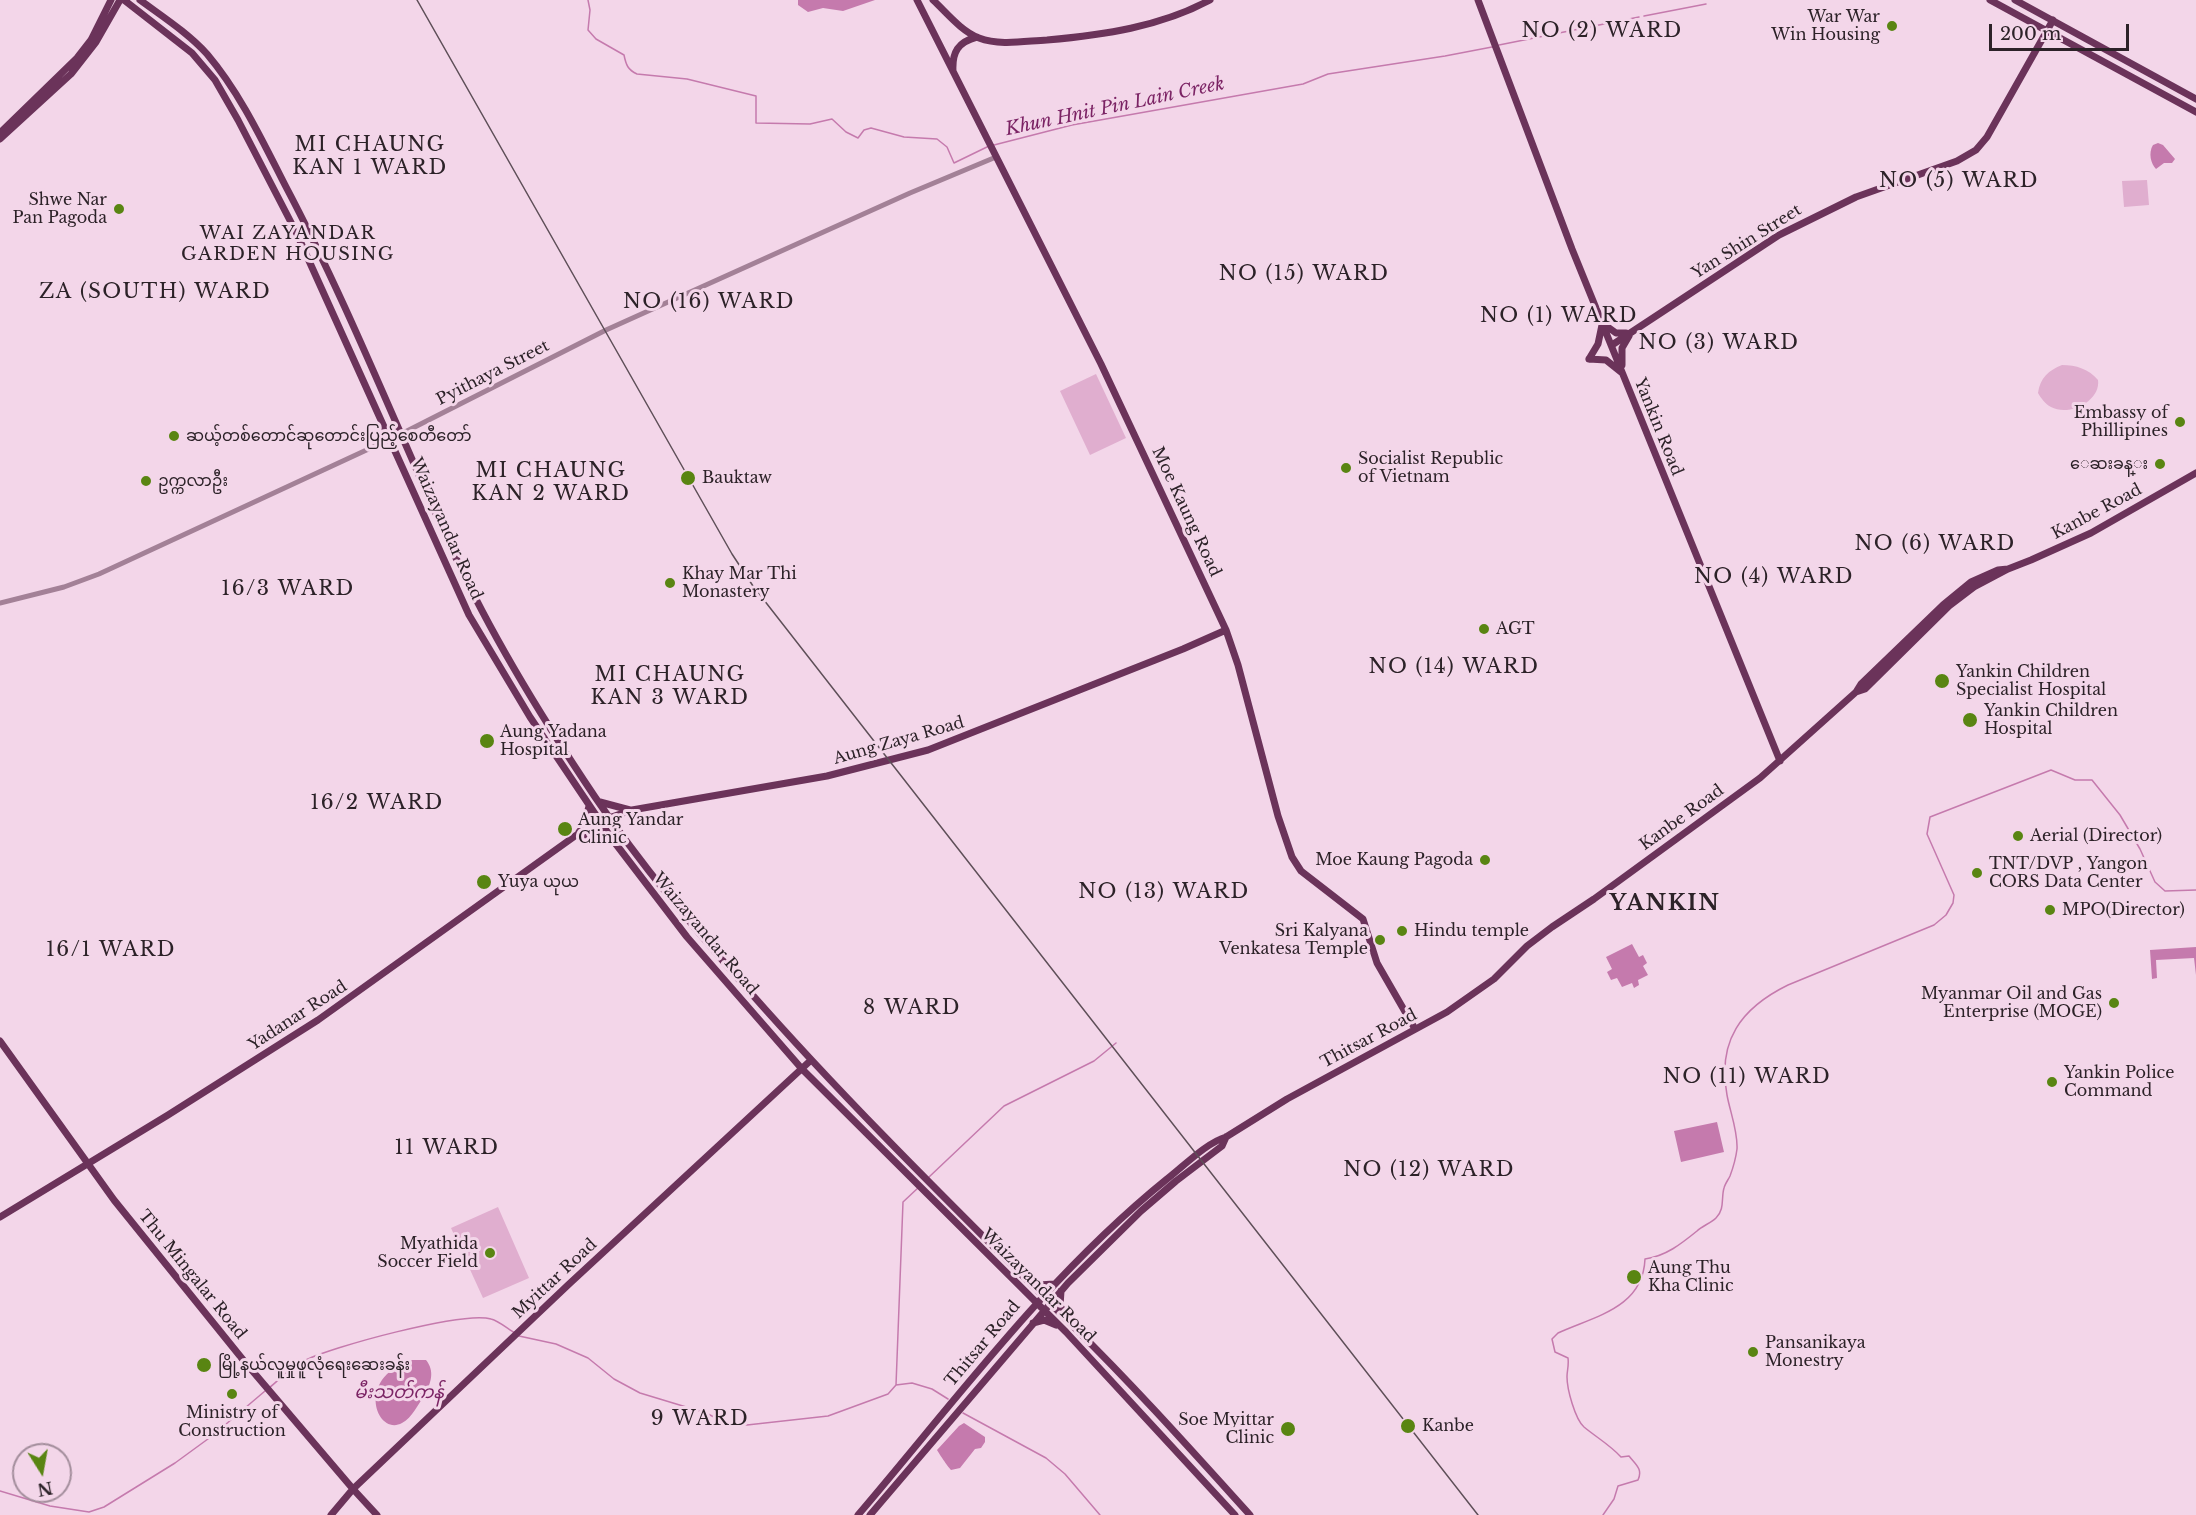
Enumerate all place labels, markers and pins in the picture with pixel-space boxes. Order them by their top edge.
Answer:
place label: War War Win Housing [1771,7,1880,45]
marker: War War Win Housing [1885,19,1899,33]
place label: Shwe Nar Pan Pagoda [12,190,107,228]
marker: Shwe Nar Pan Pagoda [112,202,126,216]
place label: Embassy of Phillipines [2074,403,2168,441]
marker: Embassy of Phillipines [2173,415,2187,429]
place label: ဆယ့်တစ်တောင်ဆုတောင်းပြည့်စေတီတော် [186,426,472,446]
marker: ဆယ့်တစ်တောင်ဆုတောင်းပြည့်စေတီတော် [167,429,181,443]
place label: Socialist Republic of Vietnam [1358,449,1503,487]
place label: ေဆးခန္း [2070,454,2148,474]
marker: ေဆးခန္း [2153,457,2167,471]
marker: Socialist Republic of Vietnam [1339,461,1353,475]
place label: Bauktaw [702,468,772,488]
marker: Bauktaw [679,469,697,487]
place label: ဥက္ကလာဦး [158,471,228,491]
marker: ဥက္ကလာဦး [139,474,153,488]
place label: Khay Mar Thi Monastery [682,564,797,602]
marker: Khay Mar Thi Monastery [663,576,677,590]
place label: AGT [1496,619,1535,639]
marker: AGT [1477,622,1491,636]
place label: Yankin Children Specialist Hospital [1956,662,2106,700]
marker: Yankin Children Specialist Hospital [1933,672,1951,690]
place label: Yankin Children Hospital [1984,701,2118,739]
marker: Yankin Children Hospital [1961,711,1979,729]
place label: Aung Yadana Hospital [500,722,607,760]
marker: Aung Yadana Hospital [478,732,496,750]
place label: Aung Yandar Clinic [578,810,683,848]
marker: Aung Yandar Clinic [556,820,574,838]
place label: Aerial (Director) [2030,826,2162,846]
marker: Aerial (Director) [2011,829,2025,843]
place label: Moe Kaung Pagoda [1315,850,1473,870]
marker: Moe Kaung Pagoda [1478,853,1492,867]
place label: TNT/DVP , Yangon CORS Data Center [1989,854,2148,892]
marker: TNT/DVP , Yangon CORS Data Center [1970,866,1984,880]
place label: Yuya ယုယ [498,872,579,892]
marker: Yuya ယုယ [475,873,493,891]
place label: MPO(Director) [2062,900,2185,920]
marker: MPO(Director) [2043,903,2057,917]
place label: Sri Kalyana Venkatesa Temple [1219,921,1368,959]
place label: Hindu temple [1414,921,1529,941]
marker: Hindu temple [1395,924,1409,938]
marker: Sri Kalyana Venkatesa Temple [1373,933,1387,947]
place label: Myanmar Oil and Gas Enterprise (MOGE) [1921,984,2102,1022]
marker: Myanmar Oil and Gas Enterprise (MOGE) [2107,996,2121,1010]
place label: Yankin Police Command [2064,1063,2174,1101]
marker: Yankin Police Command [2045,1075,2059,1089]
place label: Myathida Soccer Field [377,1234,478,1272]
marker: Myathida Soccer Field [483,1246,497,1260]
place label: Aung Thu Kha Clinic [1648,1258,1733,1296]
marker: Aung Thu Kha Clinic [1625,1268,1643,1286]
place label: Pansanikaya Monestry [1765,1333,1866,1371]
marker: Pansanikaya Monestry [1746,1345,1760,1359]
place label: မြို့နယ်လူမှုဖူလုံရေးဆေးခန်း [218,1355,410,1375]
marker: မြို့နယ်လူမှုဖူလုံရေးဆေးခန်း [195,1356,213,1374]
marker: Ministry of Construction [225,1387,239,1401]
place label: Ministry of Construction [178,1403,286,1441]
place label: Soe Myittar Clinic [1178,1410,1274,1448]
place label: Kanbe [1422,1416,1474,1436]
marker: Kanbe [1399,1417,1417,1435]
marker: Soe Myittar Clinic [1279,1420,1297,1438]

